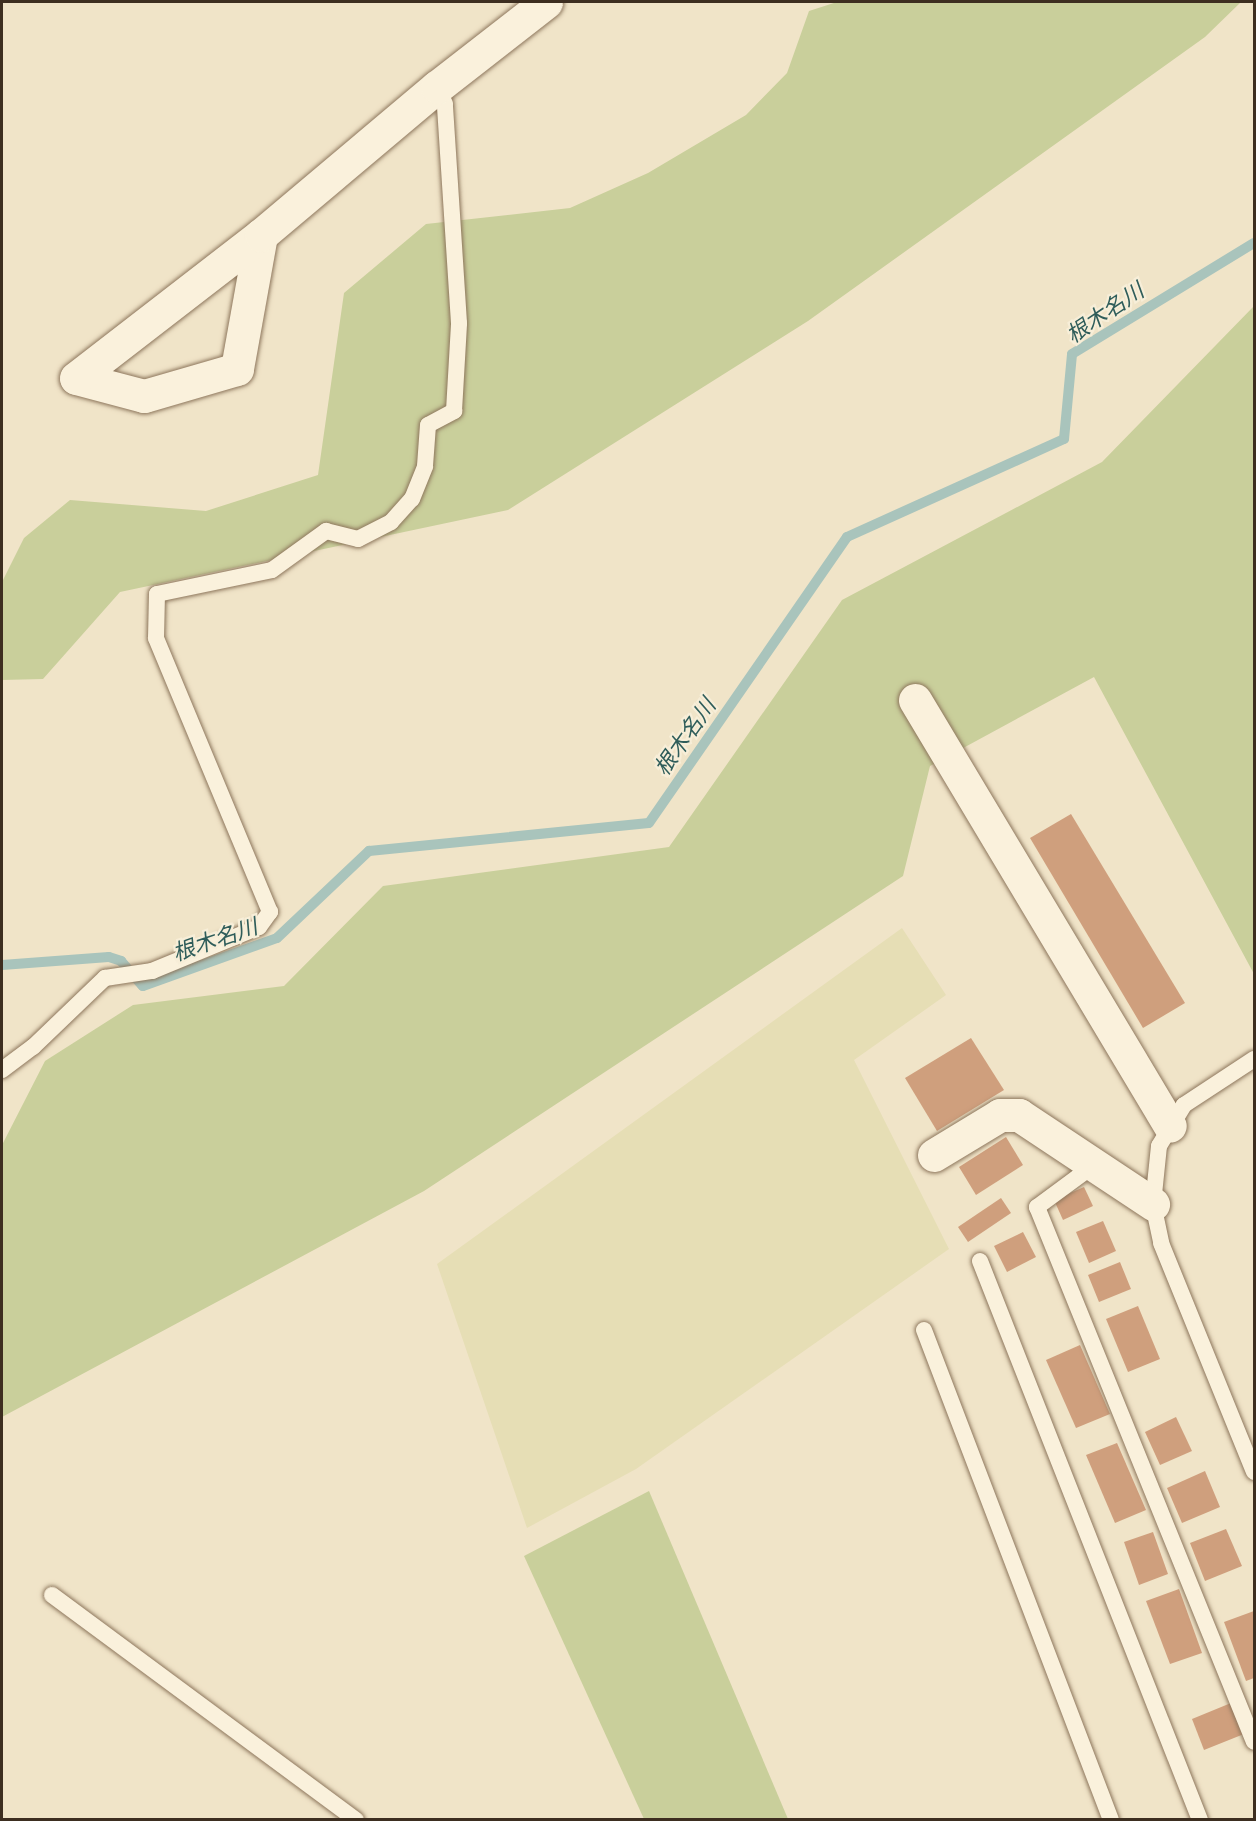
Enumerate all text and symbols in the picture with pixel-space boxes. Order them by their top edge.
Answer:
water label: 根木名川 [1061,277,1149,349]
water label: 根木名川 [649,693,721,781]
water label: 根木名川 [169,913,261,967]

